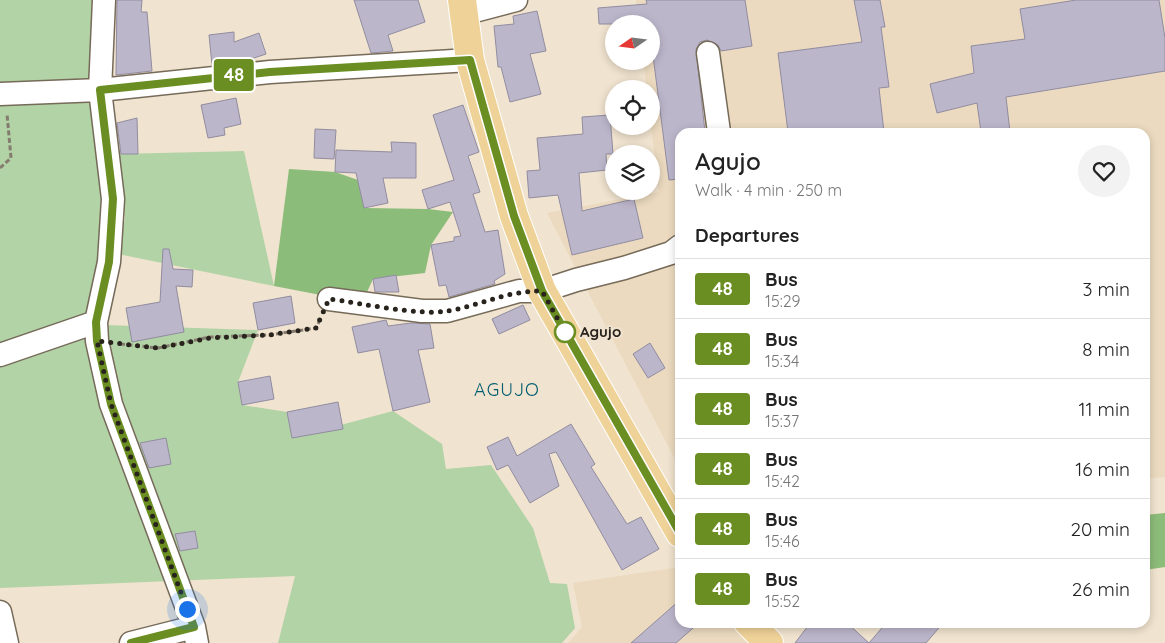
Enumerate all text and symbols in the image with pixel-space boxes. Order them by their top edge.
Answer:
north arrow [605,15,660,70]
map controls [605,15,660,200]
line badge: 48 [212,59,256,91]
text: 48 [224,63,244,86]
button: locate [605,80,660,135]
button: layers [605,145,660,200]
button: heart [1078,145,1130,197]
text: Agujo [695,146,761,176]
text: Walk · 4 min · 250 m [695,180,842,200]
text: Departures [695,223,799,247]
text: Bus [765,267,798,291]
text: 48 [712,277,733,300]
text: 3 min [1082,277,1130,301]
text: 15:29 [765,291,800,311]
marker: Agujo [554,321,576,343]
place label: Agujo [580,322,621,341]
text: Bus [765,327,798,351]
text: 48 [712,337,733,360]
text: 8 min [1082,337,1130,361]
text: 15:34 [765,351,799,371]
district label: AGUJO [474,378,540,401]
text: Bus [765,387,798,411]
text: 48 [712,397,733,420]
text: 11 min [1078,397,1130,421]
text: 15:37 [765,411,799,431]
text: Bus [765,447,798,471]
text: 48 [712,457,733,480]
text: 16 min [1075,457,1130,481]
text: 15:42 [765,471,800,491]
text: Bus [765,507,798,531]
text: 48 [712,517,733,540]
text: 20 min [1071,517,1130,541]
text: 15:46 [765,531,800,551]
text: Bus [765,567,798,591]
text: 48 [712,577,733,600]
text: 26 min [1072,577,1130,601]
text: 15:52 [765,591,800,611]
your location [175,597,200,622]

